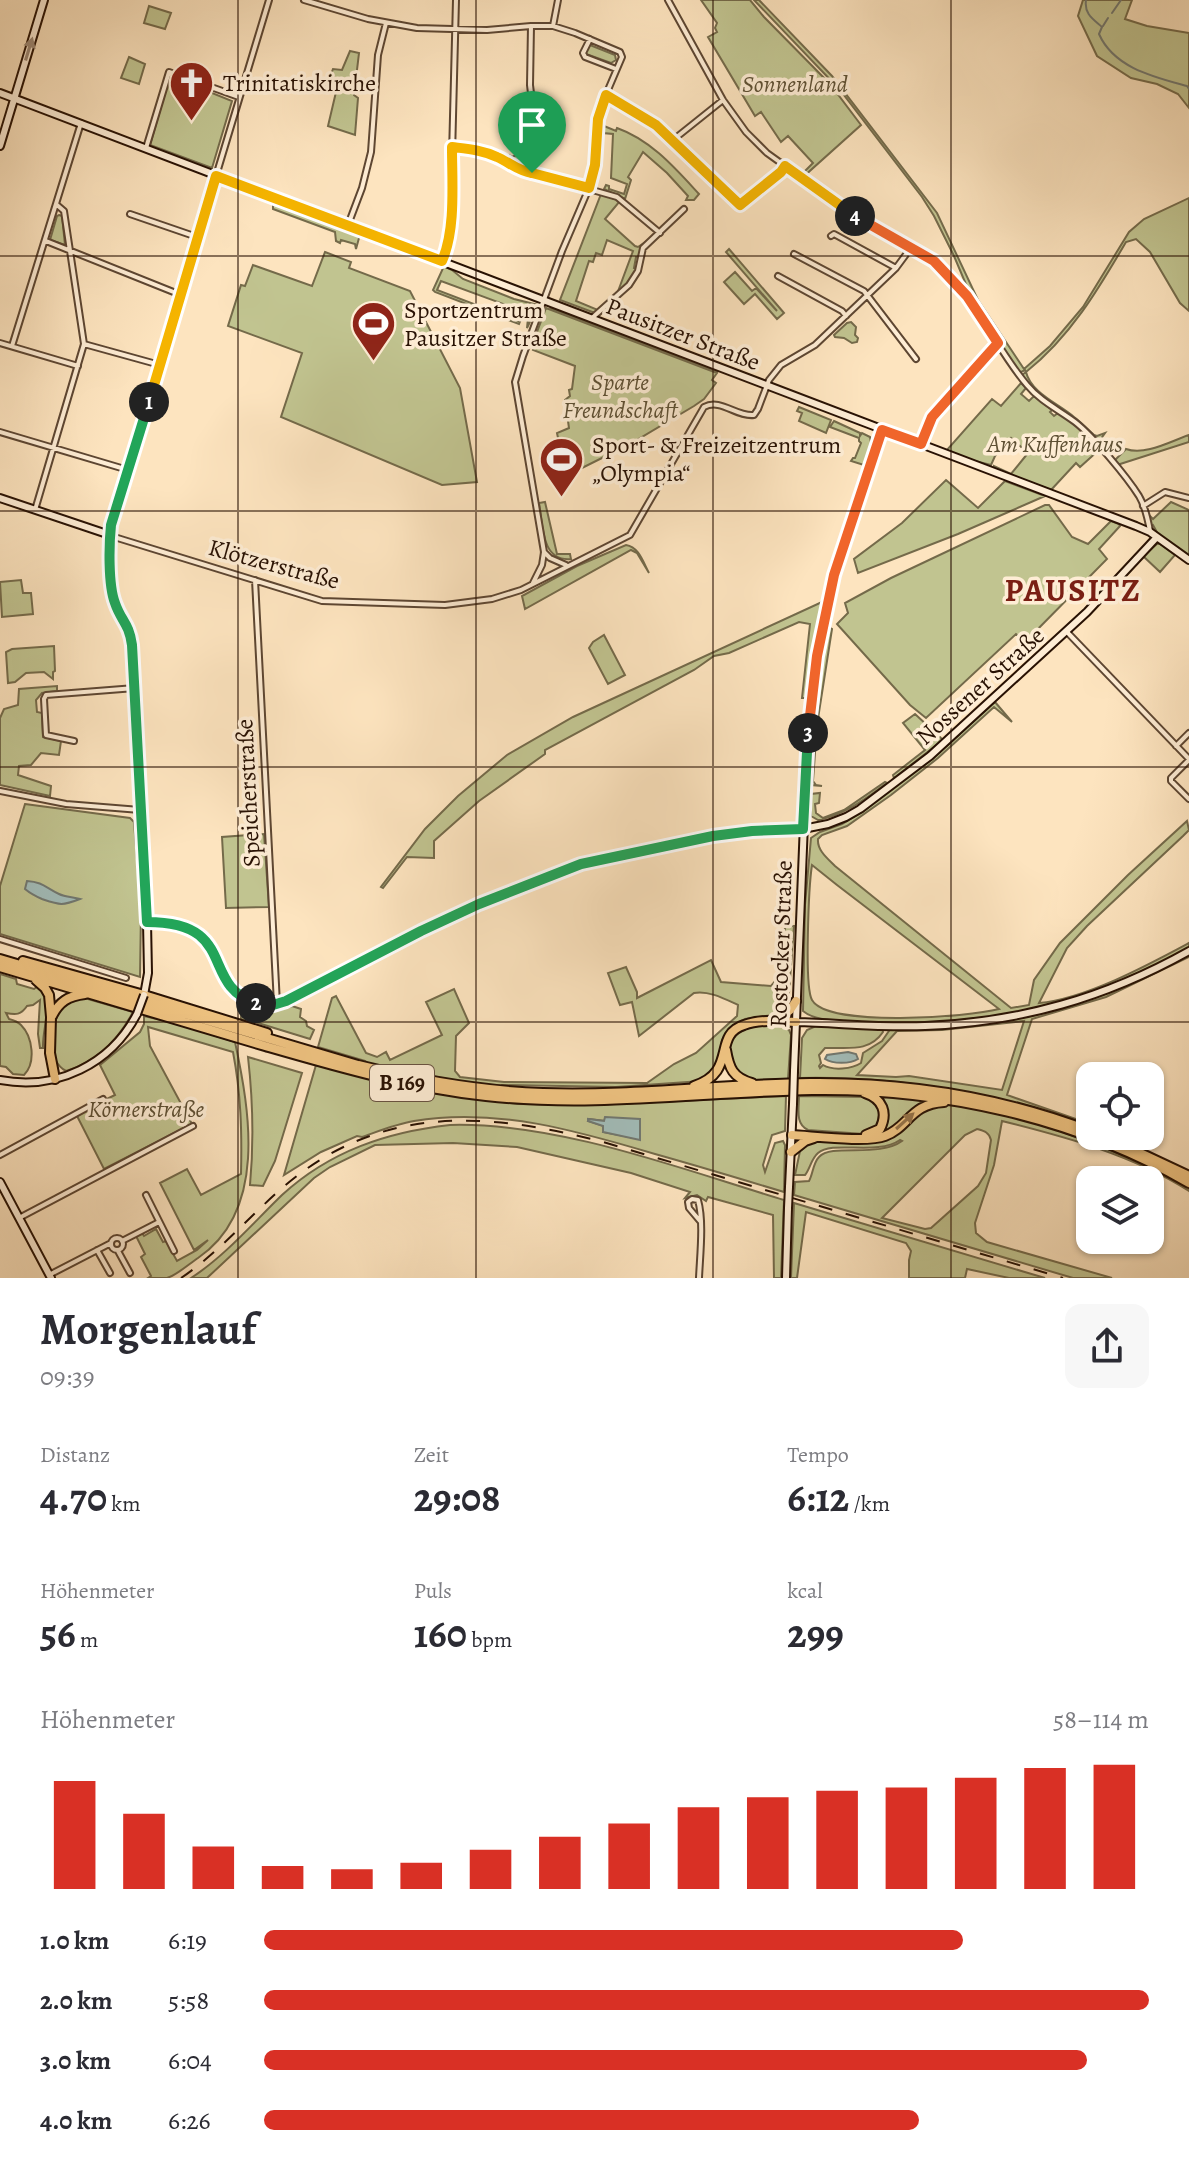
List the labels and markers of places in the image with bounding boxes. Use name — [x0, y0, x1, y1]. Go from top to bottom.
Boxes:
church icon: Trinitatiskirche — [168, 59, 216, 122]
place label: Trinitatiskirche — [223, 67, 376, 99]
pin — [498, 91, 566, 173]
pin: 4 — [835, 196, 875, 236]
place label: Sportzentrum Pausitzer Straße — [404, 294, 567, 354]
sports icon: Sportzentrum Pausitzer Straße — [349, 300, 397, 363]
pin: 1 — [129, 382, 169, 422]
place label: Sport- & Freizeitzentrum „Olympia“ — [592, 429, 841, 489]
sports icon: Sport- & Freizeitzentrum „Olympia“ — [537, 435, 585, 498]
pin: 3 — [788, 713, 828, 753]
pin: 2 — [236, 983, 276, 1023]

